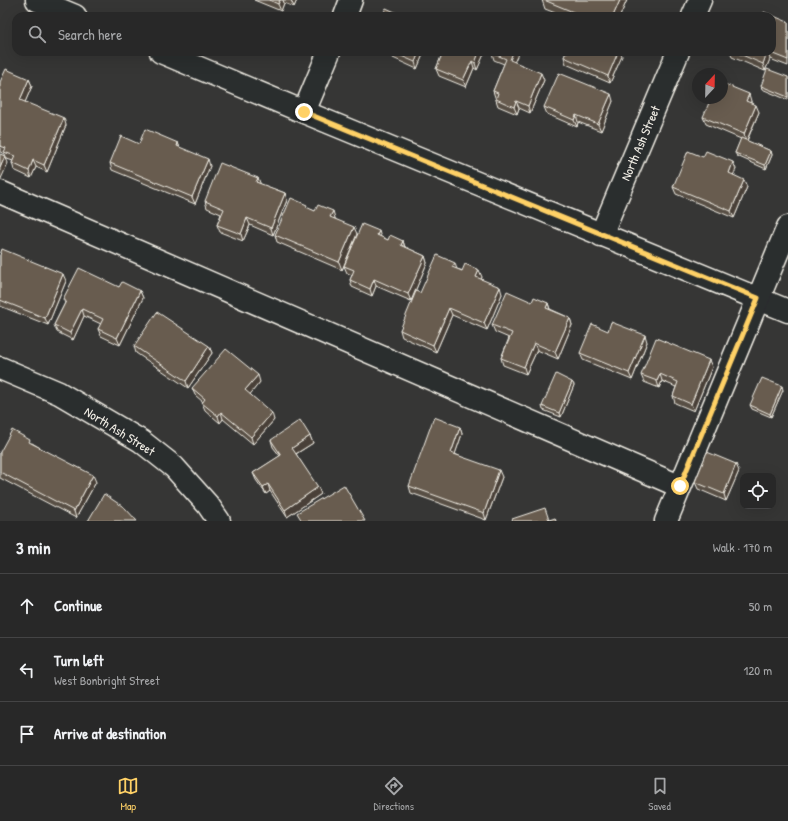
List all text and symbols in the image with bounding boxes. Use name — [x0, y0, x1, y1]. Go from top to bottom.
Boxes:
search box — [12, 12, 776, 56]
icon: search — [26, 23, 48, 45]
text: Search here — [58, 24, 122, 45]
north arrow — [692, 68, 728, 104]
street label: North Ash Street — [616, 102, 664, 183]
route end — [295, 103, 313, 121]
street label: North Ash Street — [81, 402, 159, 460]
map controls — [740, 473, 776, 509]
button: locate — [740, 473, 776, 509]
route start — [671, 477, 689, 495]
text: 3 min — [16, 536, 51, 559]
text: Walk · 170 m — [713, 538, 772, 556]
icon: ahead — [16, 595, 38, 617]
text: Continue — [54, 595, 102, 616]
text: 50 m — [749, 597, 772, 615]
text: Turn left — [54, 650, 104, 671]
icon: left — [16, 659, 38, 681]
text: 120 m — [744, 661, 772, 679]
text: West Bonbright Street — [54, 671, 160, 689]
icon: arrive — [16, 723, 38, 745]
text: Arrive at destination — [54, 723, 166, 744]
tab: Map — [117, 775, 139, 813]
tab: Directions — [374, 775, 414, 813]
tab: Saved — [648, 775, 671, 813]

